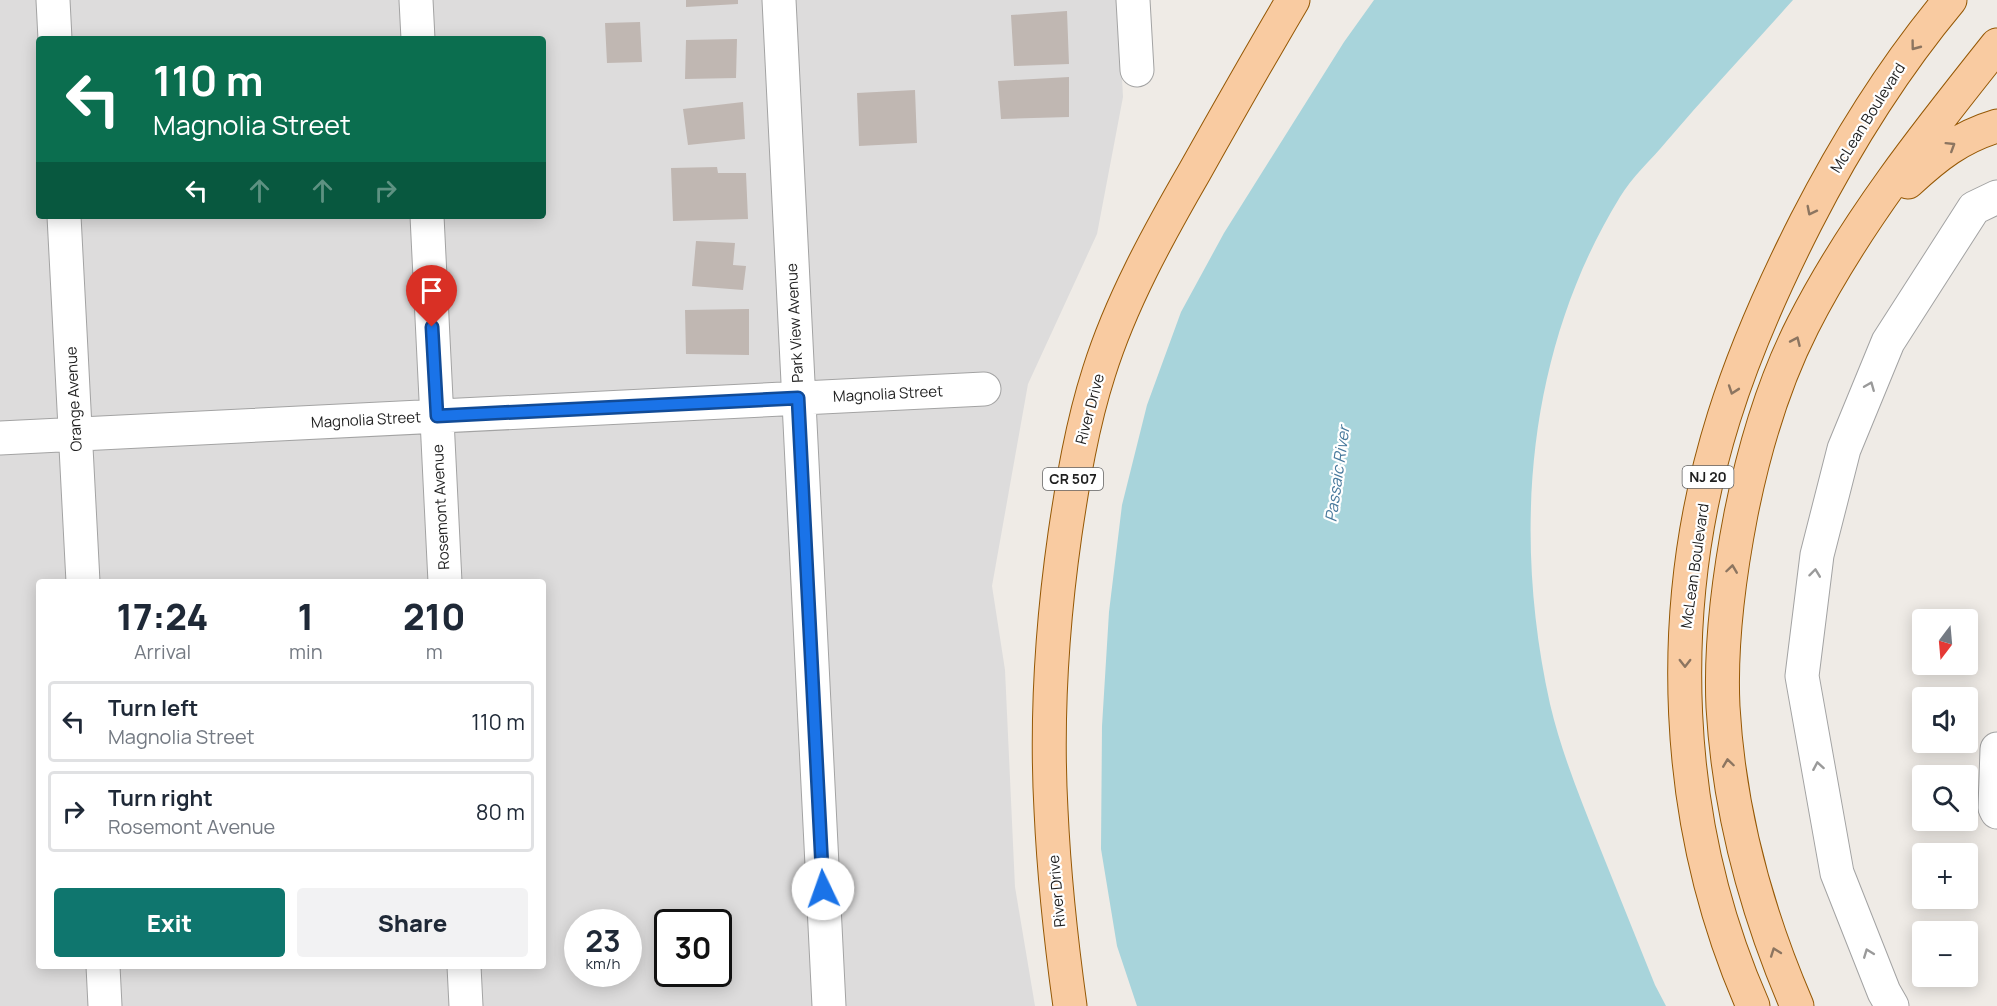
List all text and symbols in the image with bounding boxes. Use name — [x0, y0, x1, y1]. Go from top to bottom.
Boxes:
one-way arrow — [1911, 40, 1922, 51]
text: 110 m — [153, 51, 264, 109]
street label: McLean Boulevard — [1825, 59, 1910, 177]
icon: left — [54, 60, 132, 138]
text: Magnolia Street — [153, 106, 351, 143]
one-way arrow — [1945, 142, 1956, 153]
icon: left — [180, 174, 213, 207]
icon: ahead — [243, 174, 276, 207]
icon: ahead — [306, 174, 339, 207]
icon: right — [369, 174, 402, 207]
one-way arrow — [1807, 205, 1819, 216]
street label: Park View Avenue — [781, 263, 808, 383]
pin — [406, 265, 457, 327]
icon: arrive — [415, 274, 448, 307]
one-way arrow — [1788, 337, 1800, 348]
street label: Orange Avenue — [60, 346, 87, 452]
street label: River Drive — [1070, 371, 1109, 447]
street label: Magnolia Street — [833, 380, 943, 407]
one-way arrow — [1863, 382, 1875, 393]
one-way arrow — [1728, 384, 1741, 395]
street label: Magnolia Street — [311, 406, 421, 433]
water label: Passaic River — [1319, 423, 1355, 523]
street label: Rosemont Avenue — [427, 444, 454, 570]
road number: NJ 20 — [1682, 466, 1734, 488]
road number: CR 507 — [1043, 468, 1103, 490]
street label: McLean Boulevard — [1675, 502, 1714, 630]
one-way arrow — [1725, 564, 1738, 573]
one-way arrow — [1808, 568, 1820, 577]
text: 17:24 — [117, 592, 208, 641]
text: 1 — [298, 592, 314, 641]
text: 210 — [403, 592, 465, 641]
north arrow — [1912, 609, 1978, 675]
map controls — [1912, 609, 1978, 987]
text: Arrival — [134, 638, 191, 665]
text: min — [289, 638, 323, 665]
text: m — [426, 638, 443, 665]
one-way arrow — [1679, 659, 1691, 668]
button: sound — [1912, 687, 1978, 753]
text: Turn left — [108, 693, 198, 723]
icon: left — [57, 705, 90, 738]
text: 110 m — [471, 707, 525, 737]
text: Magnolia Street — [108, 723, 255, 750]
one-way arrow — [1723, 758, 1735, 767]
one-way arrow — [1812, 761, 1825, 771]
button: search — [1912, 765, 1978, 831]
text: Turn right — [108, 783, 213, 813]
icon: right — [57, 795, 90, 828]
text: 80 m — [476, 797, 525, 827]
text: Rosemont Avenue — [108, 813, 275, 840]
button: + — [1912, 843, 1978, 909]
street label: River Drive — [1043, 854, 1070, 928]
position arrow — [791, 857, 855, 921]
button: Exit — [54, 888, 285, 957]
button: Share — [297, 888, 528, 957]
speed limit sign: 30 — [654, 909, 732, 987]
text: 23 — [585, 920, 621, 961]
button: − — [1912, 921, 1978, 987]
one-way arrow — [1770, 947, 1782, 958]
one-way arrow — [1863, 948, 1876, 959]
text: km/h — [586, 953, 620, 974]

